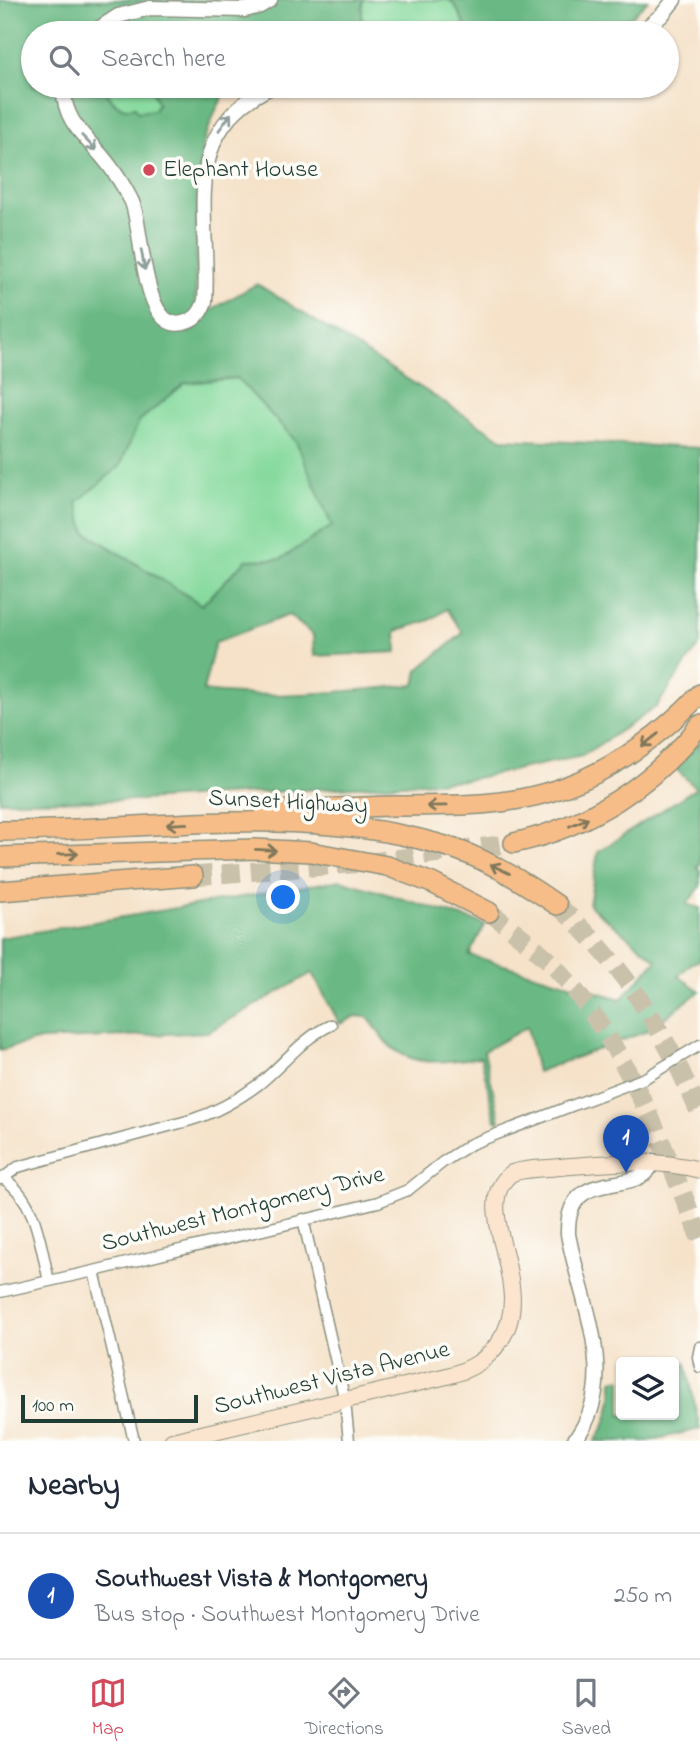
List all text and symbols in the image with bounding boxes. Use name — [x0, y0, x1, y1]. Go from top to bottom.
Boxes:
search box — [21, 21, 679, 98]
icon: search — [45, 41, 83, 79]
text: Search here — [101, 41, 226, 79]
one-way arrow — [218, 113, 232, 132]
one-way arrow — [81, 134, 98, 151]
place label: Elephant House — [163, 153, 318, 188]
marker: Elephant House — [141, 162, 157, 178]
one-way arrow — [137, 248, 151, 271]
one-way arrow — [641, 732, 659, 747]
street label: Sunset Highway — [207, 781, 369, 826]
one-way arrow — [426, 799, 449, 812]
one-way arrow — [568, 815, 589, 828]
one-way arrow — [165, 818, 188, 831]
one-way arrow — [254, 843, 277, 856]
one-way arrow — [56, 848, 79, 861]
one-way arrow — [490, 862, 511, 875]
your location — [266, 880, 300, 914]
pin: 1 — [603, 1115, 649, 1173]
street label: Southwest Montgomery Drive — [98, 1158, 389, 1263]
street label: Southwest Vista Avenue — [211, 1333, 454, 1425]
map controls — [616, 1357, 679, 1420]
button: layers — [616, 1357, 679, 1420]
scale bar — [21, 1392, 198, 1424]
text: 100 m — [32, 1393, 74, 1420]
text: Nearby — [28, 1465, 120, 1509]
text: Southwest Vista & Montgomery — [95, 1561, 428, 1599]
text: 1 — [47, 1580, 55, 1613]
text: 250 m — [614, 1580, 672, 1613]
text: Bus stop · Southwest Montgomery Drive — [95, 1599, 480, 1632]
tab: Map — [89, 1674, 127, 1743]
tab: Directions — [305, 1674, 384, 1743]
tab: Saved — [562, 1674, 611, 1743]

